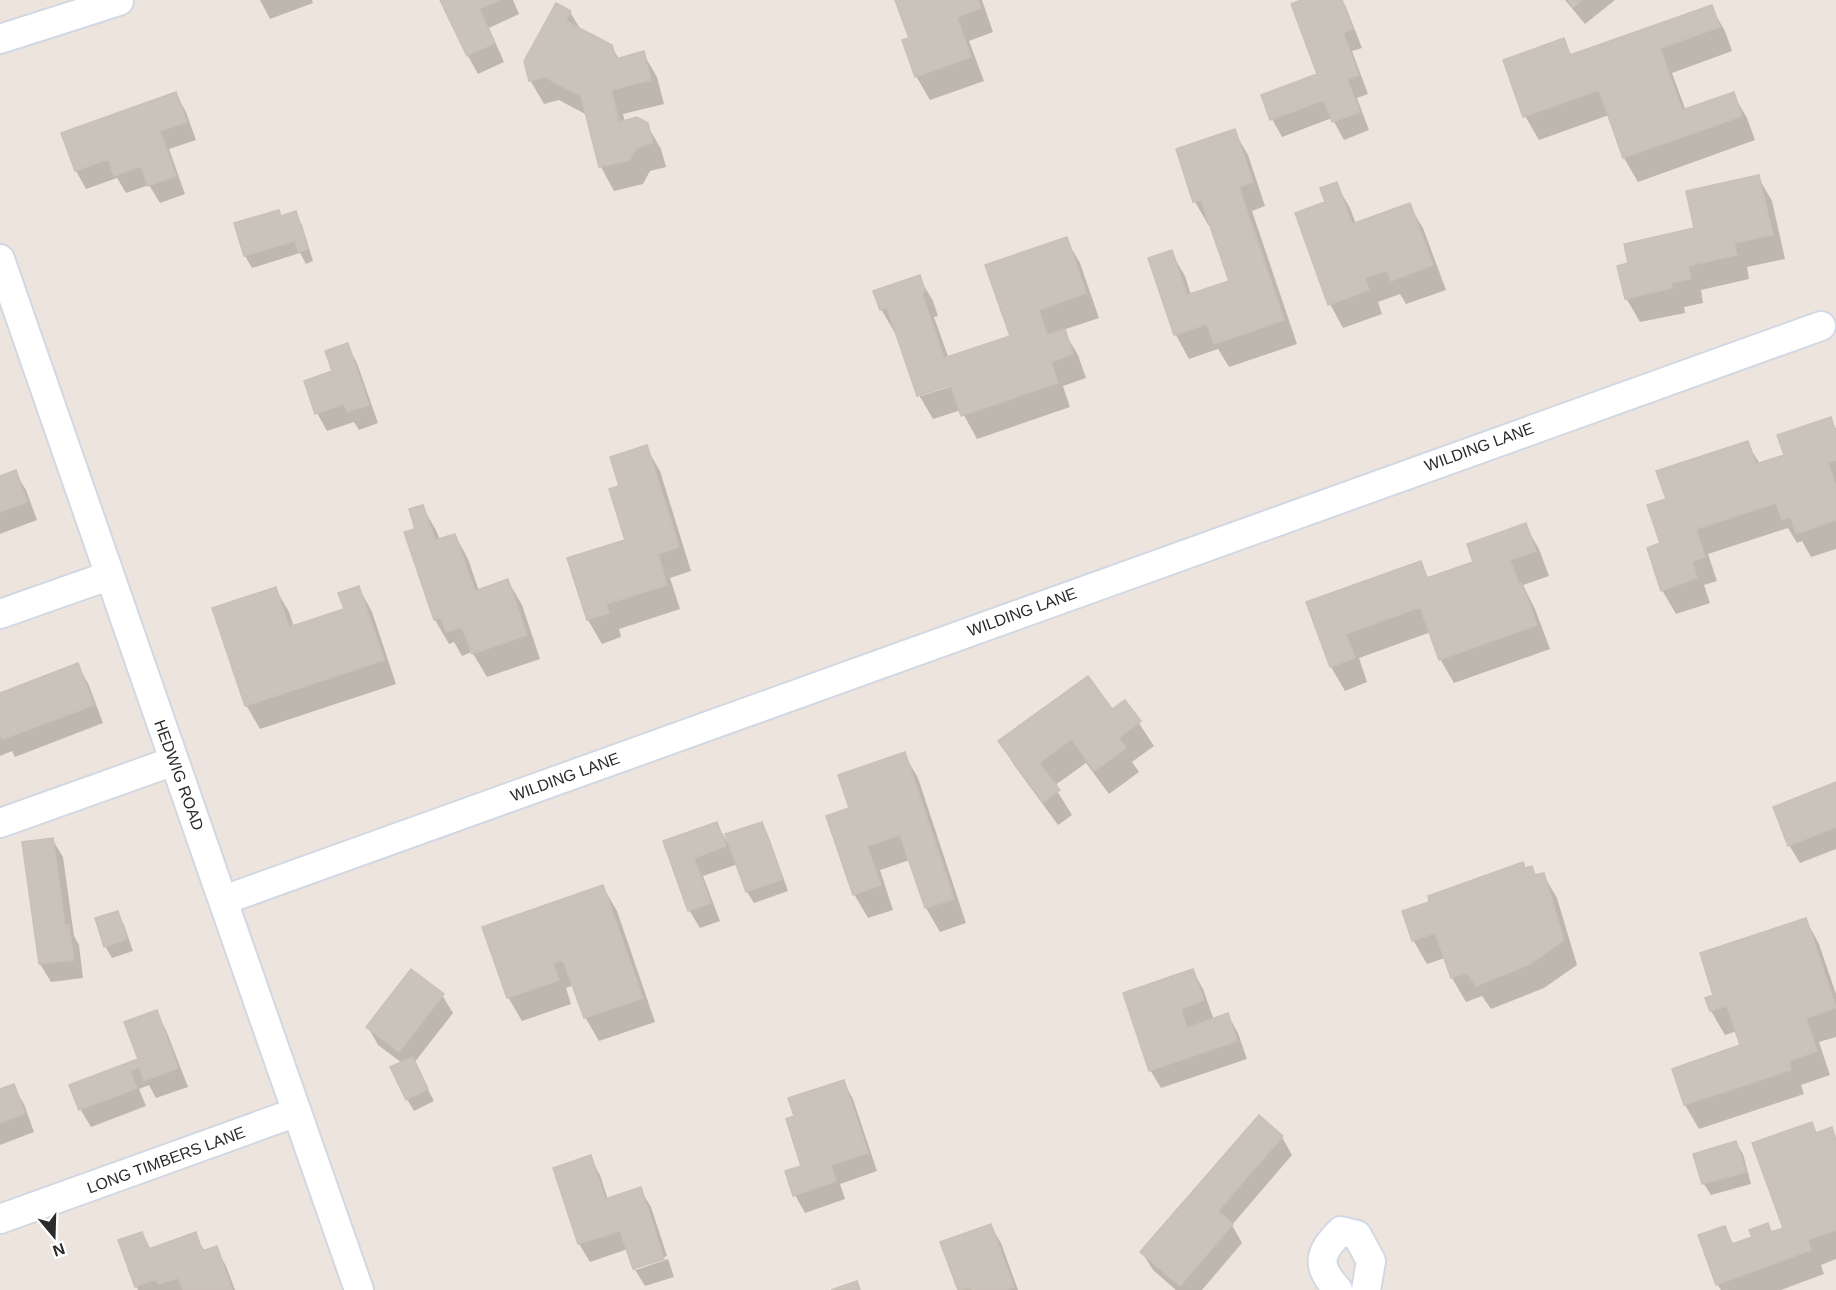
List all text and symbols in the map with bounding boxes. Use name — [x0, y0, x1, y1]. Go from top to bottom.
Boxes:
street label: WILDING LANE — [1422, 419, 1536, 475]
street label: WILDING LANE — [965, 584, 1079, 640]
street label: HEDWIG ROAD — [151, 717, 207, 833]
street label: WILDING LANE — [508, 749, 622, 805]
street label: LONG TIMBERS LANE — [85, 1123, 247, 1197]
north arrow — [24, 1206, 84, 1266]
text: N — [50, 1240, 67, 1260]

